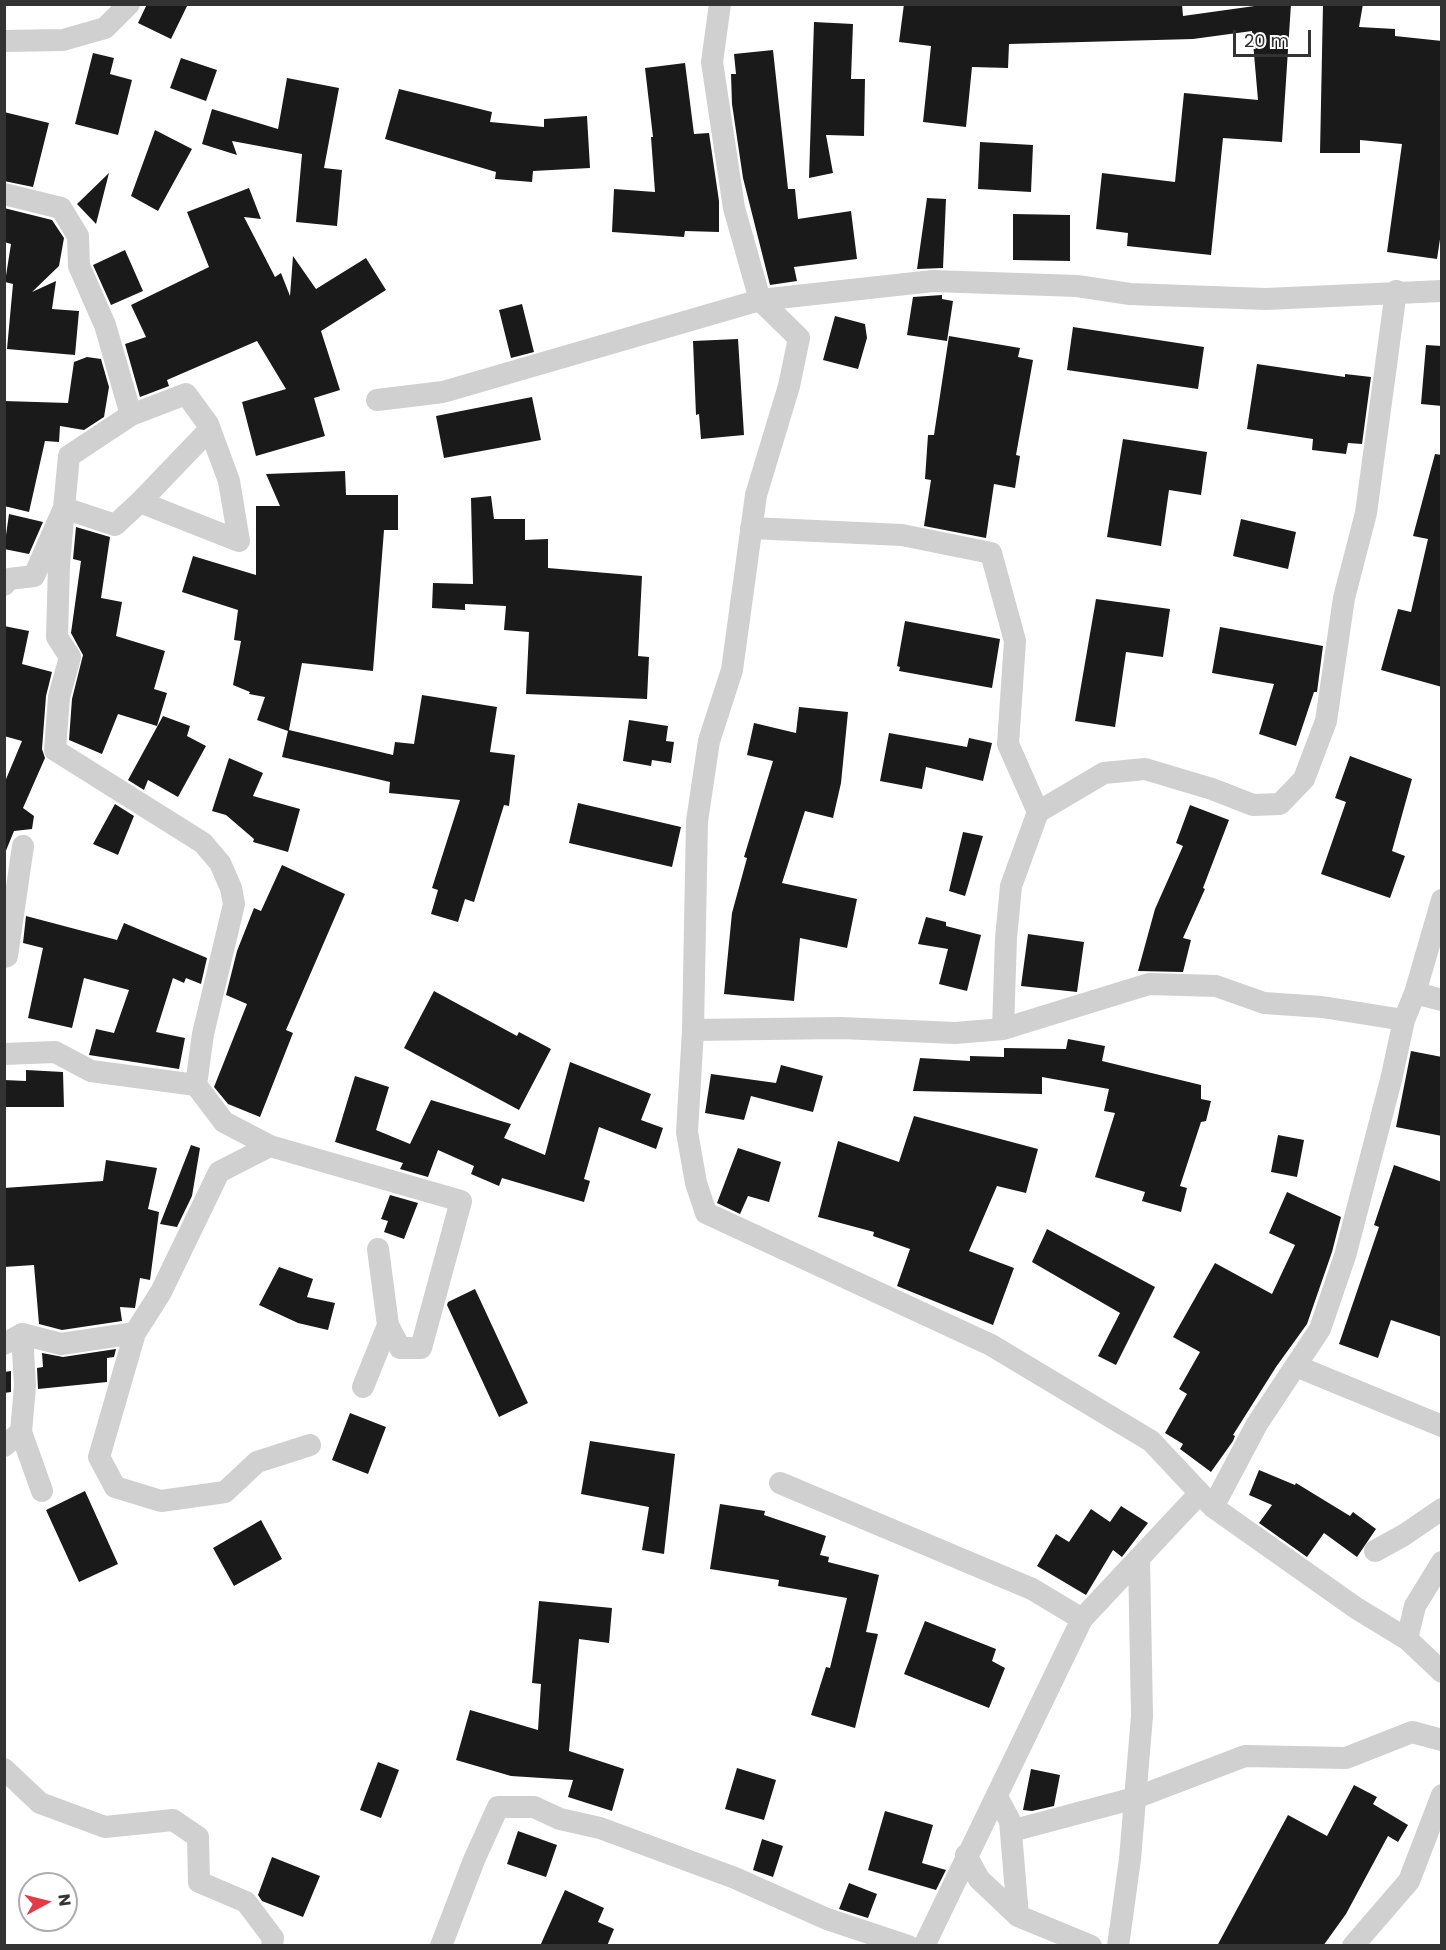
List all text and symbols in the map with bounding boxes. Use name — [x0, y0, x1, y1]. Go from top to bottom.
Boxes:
scale bar — [1236, 18, 1314, 56]
text: 20 m — [1244, 28, 1289, 53]
north arrow — [18, 1872, 78, 1932]
text: N — [52, 1893, 77, 1907]

